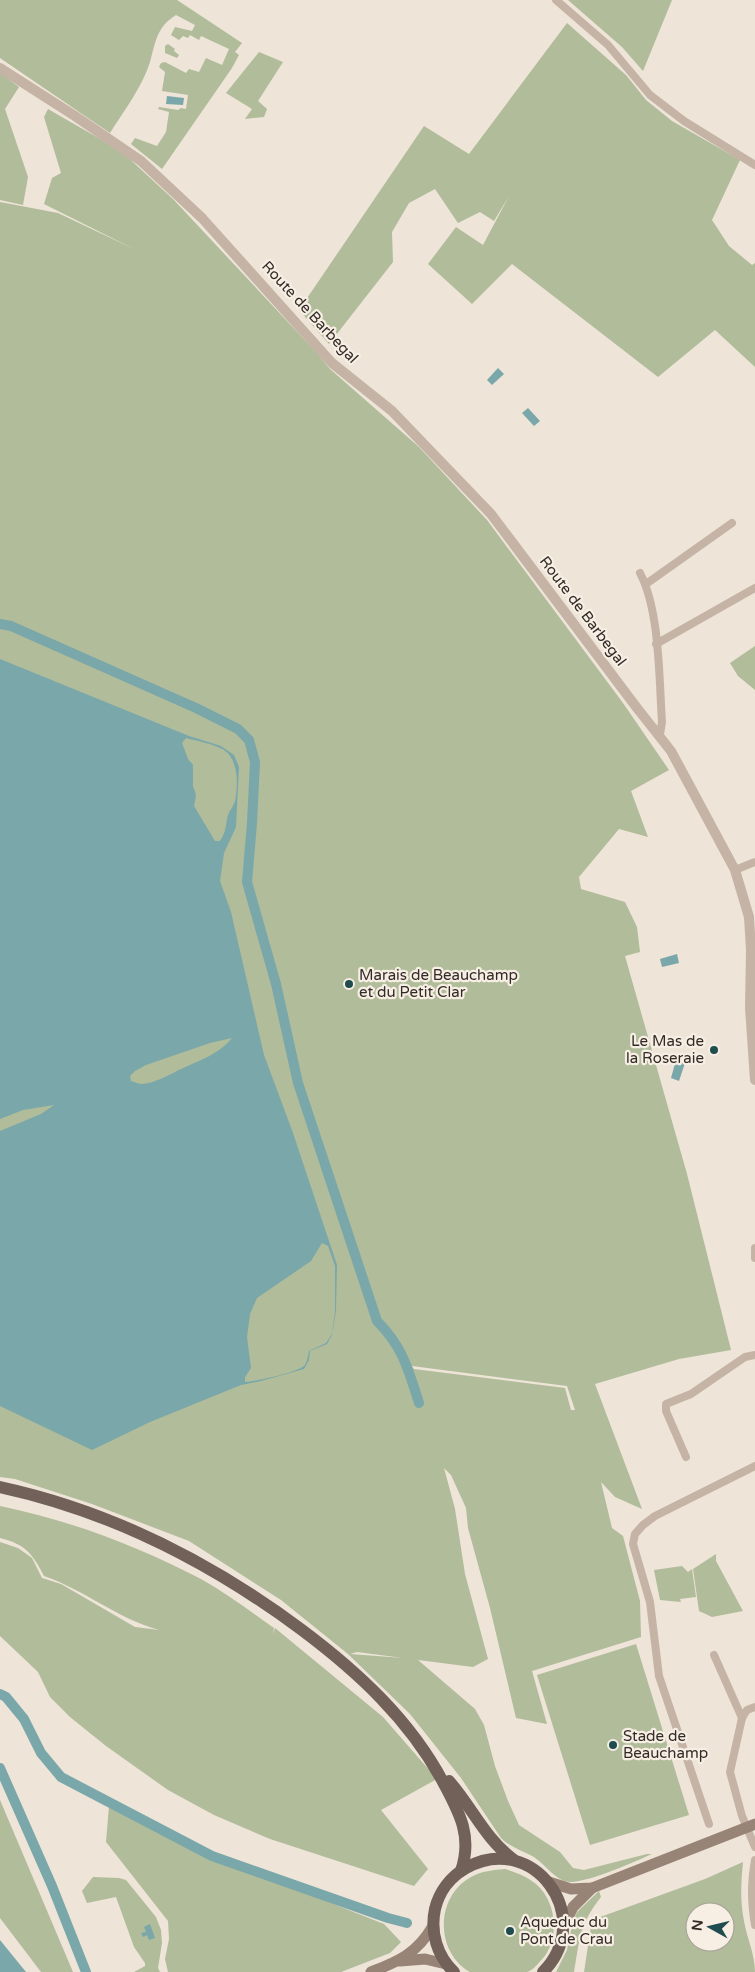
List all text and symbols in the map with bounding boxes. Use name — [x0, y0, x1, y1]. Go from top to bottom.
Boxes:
street label: Route de Barbegal — [258, 257, 362, 367]
street label: Route de Barbegal — [536, 552, 630, 670]
place label: Marais de Beauchamp et du Petit Clar — [359, 966, 518, 1001]
marker: Marais de Beauchamp et du Petit Clar — [343, 978, 355, 990]
place label: Le Mas de la Roseraie — [626, 1032, 704, 1067]
marker: Le Mas de la Roseraie — [708, 1044, 720, 1056]
place label: Stade de Beauchamp — [623, 1727, 708, 1762]
marker: Stade de Beauchamp — [607, 1739, 619, 1751]
north arrow — [685, 1902, 735, 1952]
place label: Aqueduc du Pont de Crau — [520, 1913, 613, 1948]
text: N — [688, 1919, 707, 1932]
marker: Aqueduc du Pont de Crau — [504, 1925, 516, 1937]

